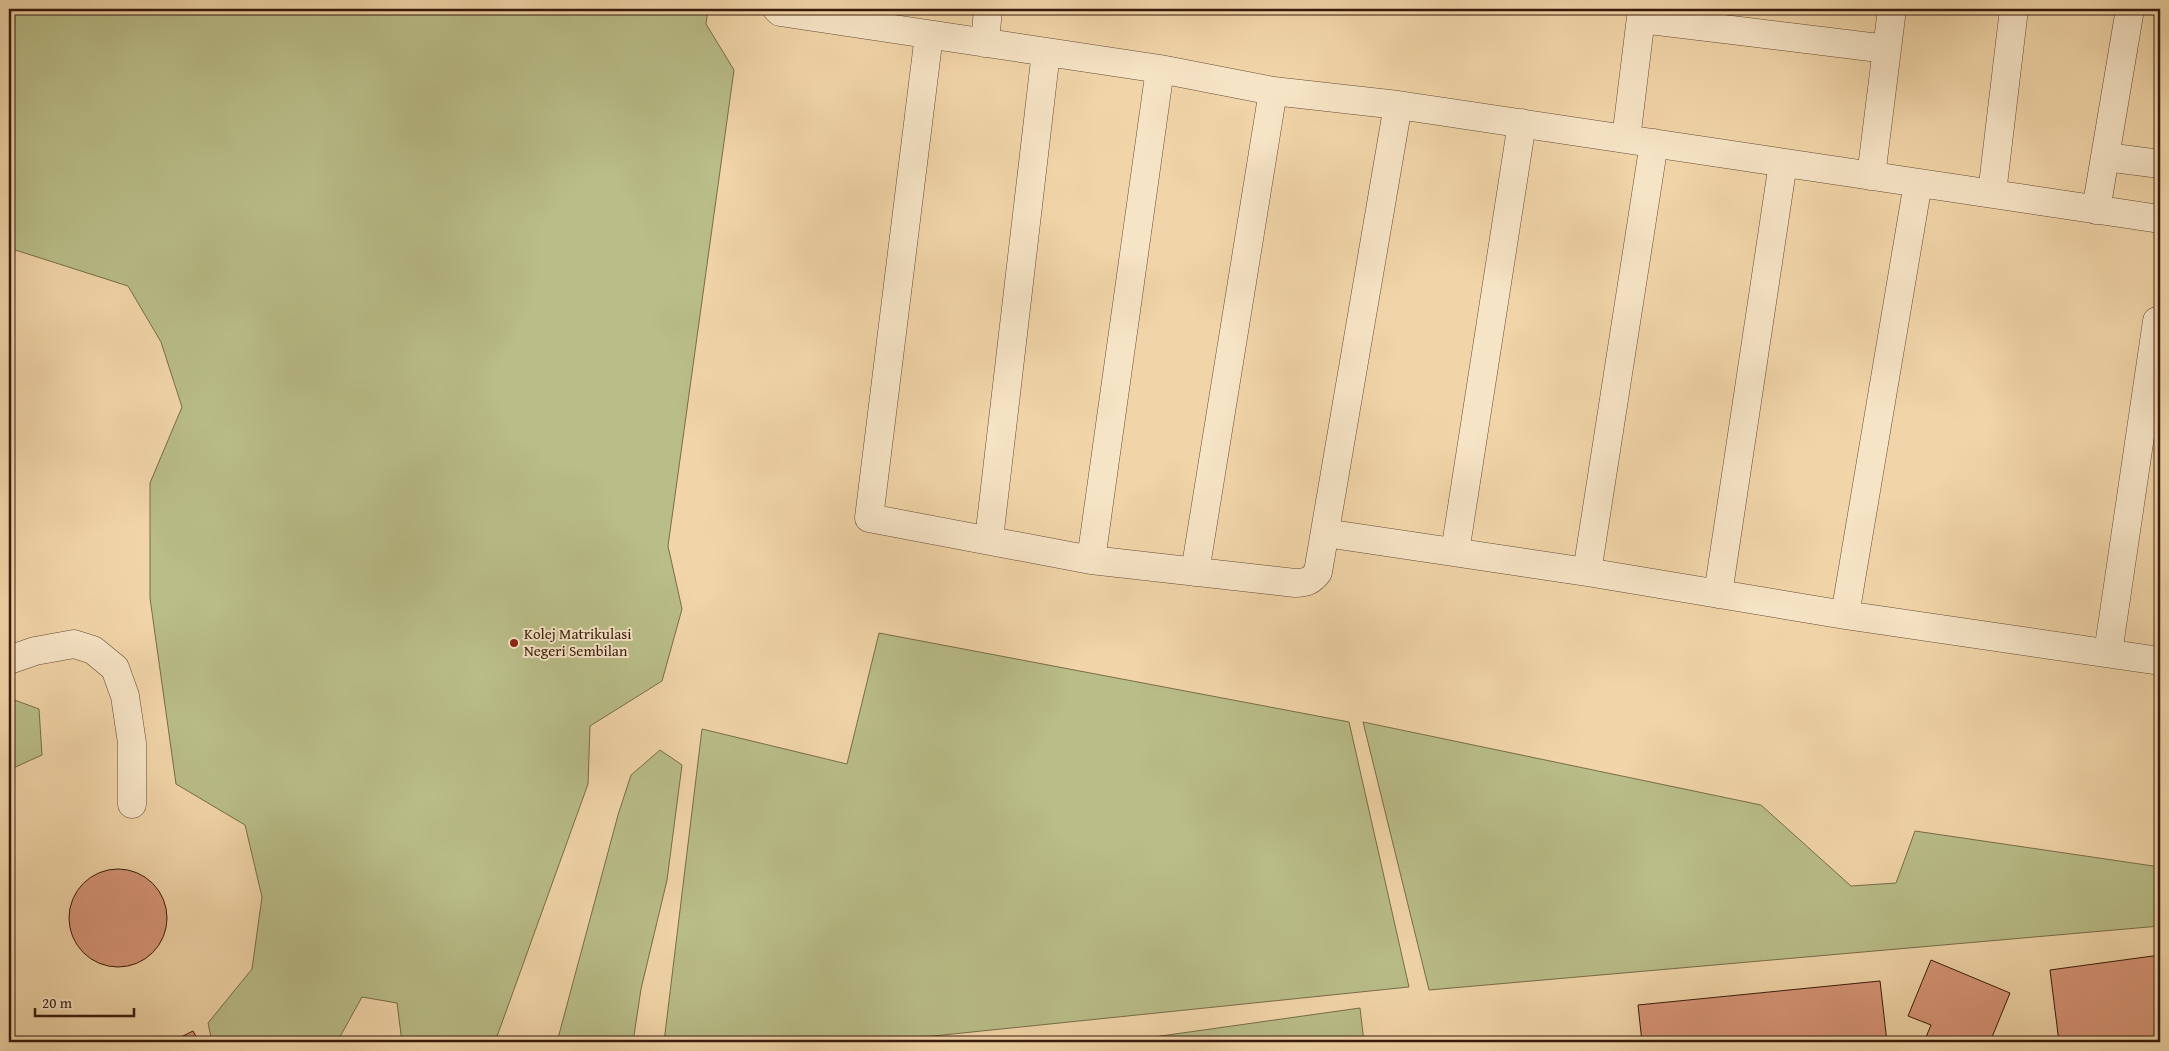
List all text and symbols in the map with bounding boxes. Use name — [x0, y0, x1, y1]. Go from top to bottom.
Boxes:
place label: Kolej Matrikulasi Negeri Sembilan — [524, 623, 631, 661]
marker: Kolej Matrikulasi Negeri Sembilan — [508, 637, 520, 649]
scale bar — [35, 986, 134, 1018]
text: 20 m — [42, 992, 73, 1013]

